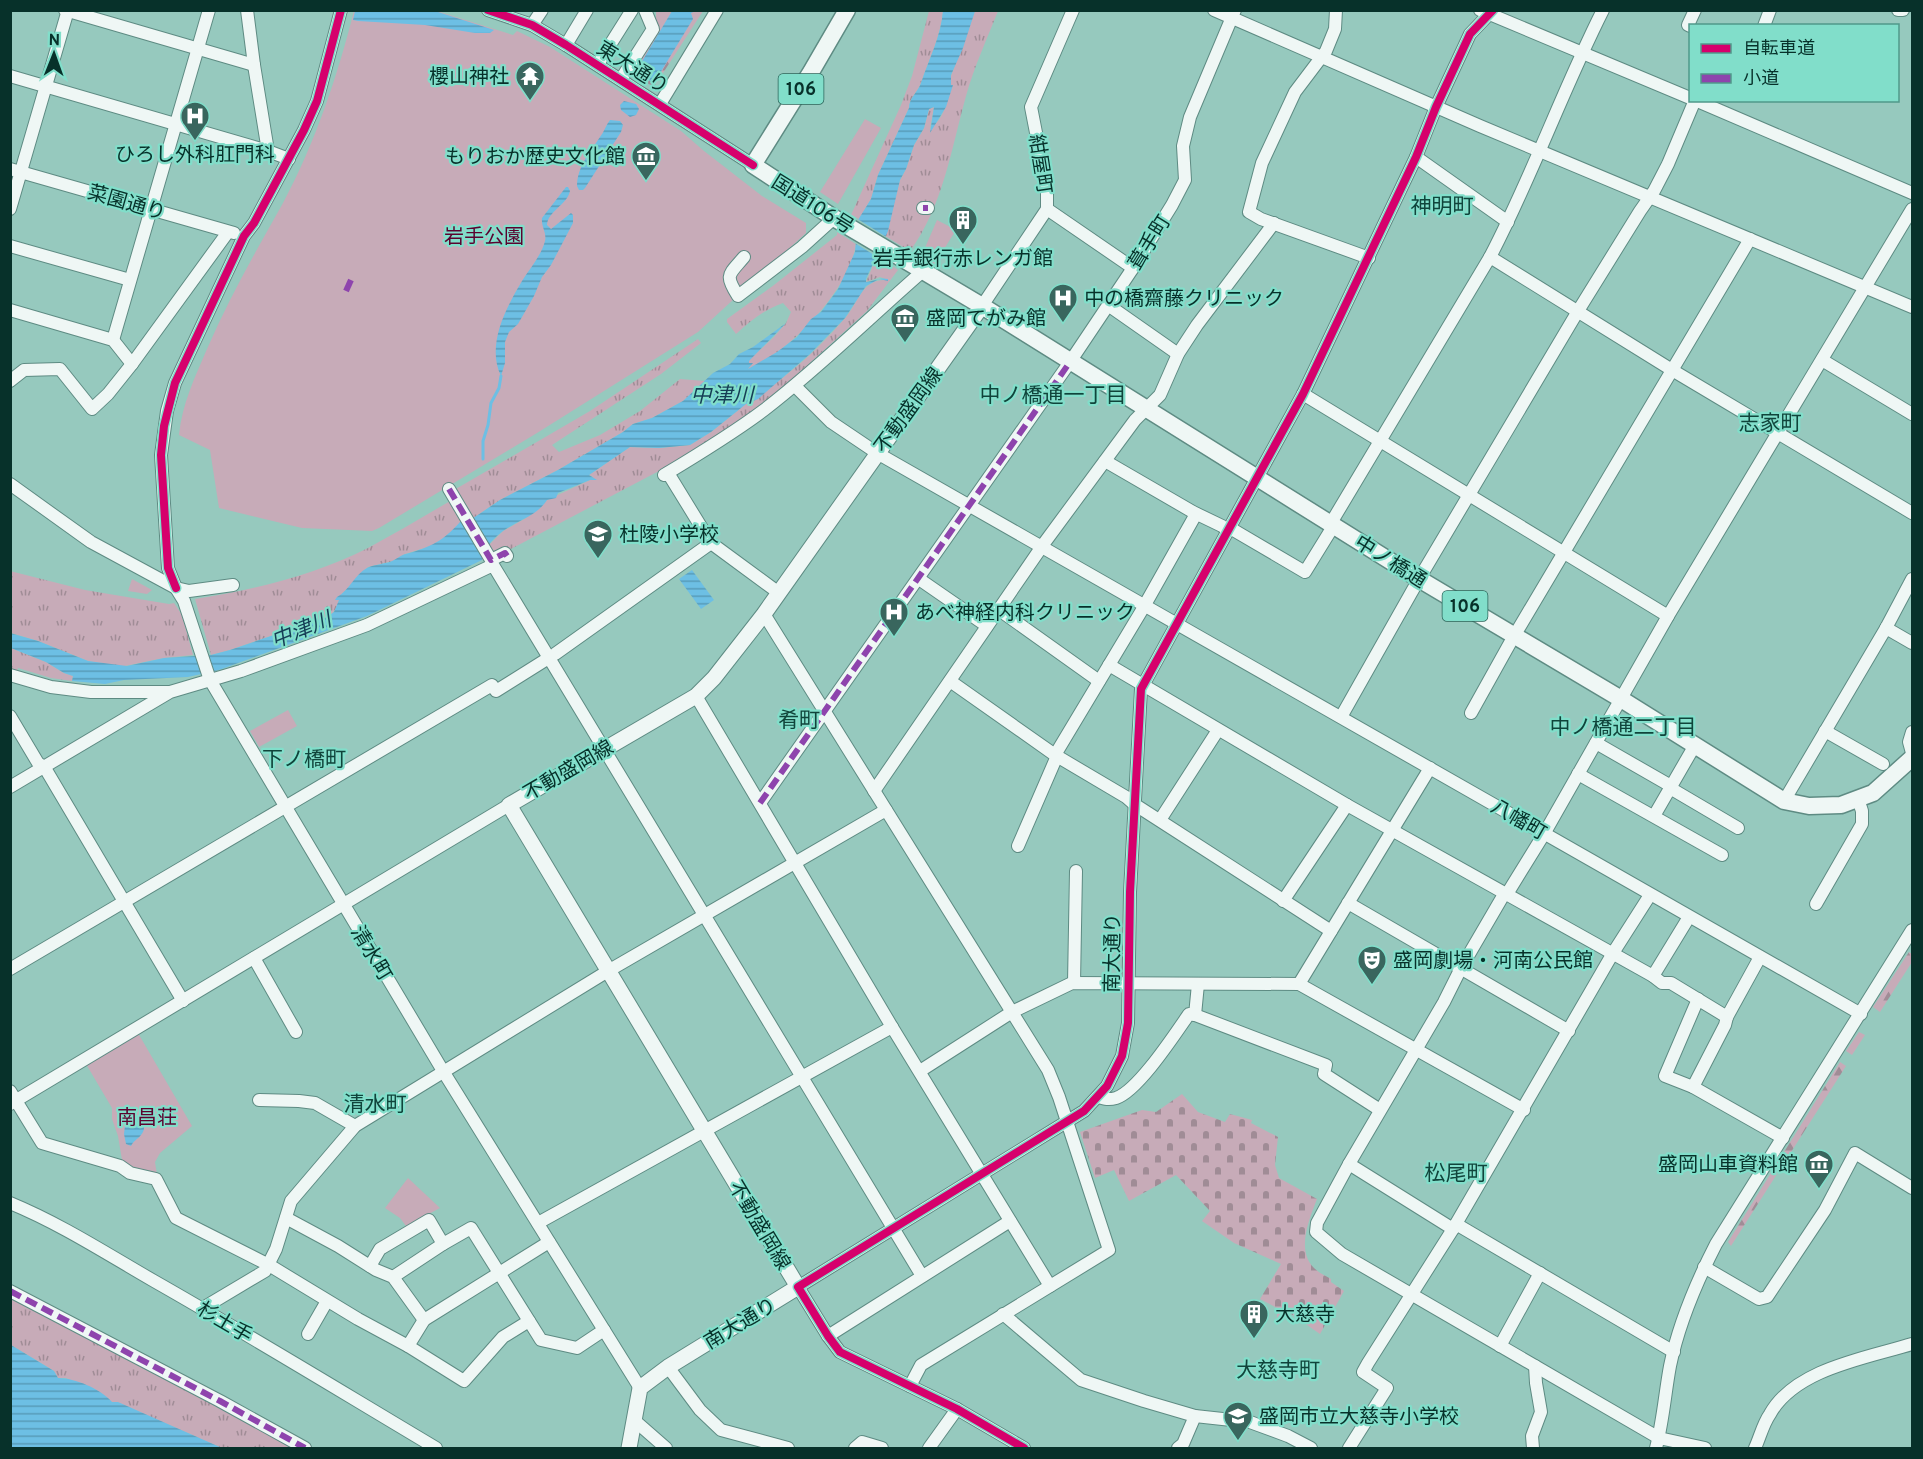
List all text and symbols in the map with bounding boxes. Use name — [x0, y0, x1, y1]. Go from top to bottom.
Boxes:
north arrow — [24, 24, 84, 84]
legend — [1689, 24, 1899, 102]
text: N — [48, 31, 60, 51]
street label: 東大通り — [591, 36, 673, 101]
text: 自転車道 — [1743, 38, 1815, 61]
temple icon: 櫻山神社 — [514, 60, 546, 102]
place label: 櫻山神社 — [429, 65, 509, 91]
text: 小道 — [1743, 68, 1779, 91]
road number: 106 — [778, 74, 824, 104]
hospital icon: ひろし外科肛門科 — [179, 100, 211, 142]
street label: 紺屋町 — [1021, 133, 1057, 196]
museum icon: もりおか歴史文化館 — [630, 140, 662, 182]
place label: ひろし外科肛門科 — [115, 143, 275, 169]
place label: もりおか歴史文化館 — [445, 145, 625, 171]
street label: 国道106号 — [766, 170, 858, 241]
street label: 菜園通り — [84, 180, 168, 227]
district label: 神明町 — [1411, 194, 1474, 221]
building icon: 岩手銀行赤レンガ館 — [947, 204, 979, 246]
street label: 葺手町 — [1124, 211, 1178, 275]
park label: 岩手公園 — [444, 225, 524, 251]
place label: 岩手銀行赤レンガ館 — [873, 247, 1053, 273]
hospital icon: 中の橋齋藤クリニック — [1047, 282, 1079, 324]
place label: 中の橋齋藤クリニック — [1084, 287, 1284, 313]
museum icon: 盛岡てがみ館 — [889, 302, 921, 344]
place label: 盛岡てがみ館 — [926, 307, 1046, 333]
street label: 不動盛岡線 — [870, 363, 950, 459]
water label: 中津川 — [691, 383, 755, 410]
district label: 中ノ橋通一丁目 — [980, 383, 1127, 410]
district label: 志家町 — [1739, 411, 1802, 438]
school or university icon: 杜陵小学校 — [582, 518, 614, 560]
place label: 杜陵小学校 — [619, 523, 719, 549]
street label: 中ノ橋通 — [1349, 530, 1431, 595]
road number: 106 — [1442, 591, 1488, 621]
hospital icon: あべ神経内科クリニック — [878, 596, 910, 638]
place label: あべ神経内科クリニック — [915, 601, 1135, 627]
water label: 中津川 — [267, 606, 338, 656]
district label: 肴町 — [778, 708, 820, 735]
district label: 中ノ橋通二丁目 — [1550, 715, 1697, 742]
street label: 不動盛岡線 — [519, 735, 619, 808]
district label: 下ノ橋町 — [262, 747, 346, 774]
street label: 八幡町 — [1486, 794, 1550, 847]
street label: 南大通り — [1100, 913, 1128, 993]
street label: 清水町 — [344, 922, 397, 986]
theatre icon: 盛岡劇場・河南公民館 — [1356, 944, 1388, 986]
place label: 盛岡劇場・河南公民館 — [1393, 949, 1593, 975]
district label: 清水町 — [344, 1092, 407, 1119]
park label: 南昌荘 — [117, 1106, 177, 1132]
museum icon: 盛岡山車資料館 — [1803, 1148, 1835, 1190]
place label: 盛岡山車資料館 — [1658, 1153, 1798, 1179]
district label: 松尾町 — [1425, 1161, 1488, 1188]
street label: 不動盛岡線 — [721, 1176, 795, 1276]
street label: 南大通り — [700, 1293, 782, 1356]
street label: 杉土手 — [192, 1297, 256, 1350]
building icon: 大慈寺 — [1238, 1298, 1270, 1340]
place label: 大慈寺 — [1275, 1303, 1335, 1329]
district label: 大慈寺町 — [1236, 1358, 1320, 1385]
school or university icon: 盛岡市立大慈寺小学校 — [1222, 1400, 1254, 1442]
place label: 盛岡市立大慈寺小学校 — [1259, 1405, 1459, 1431]

